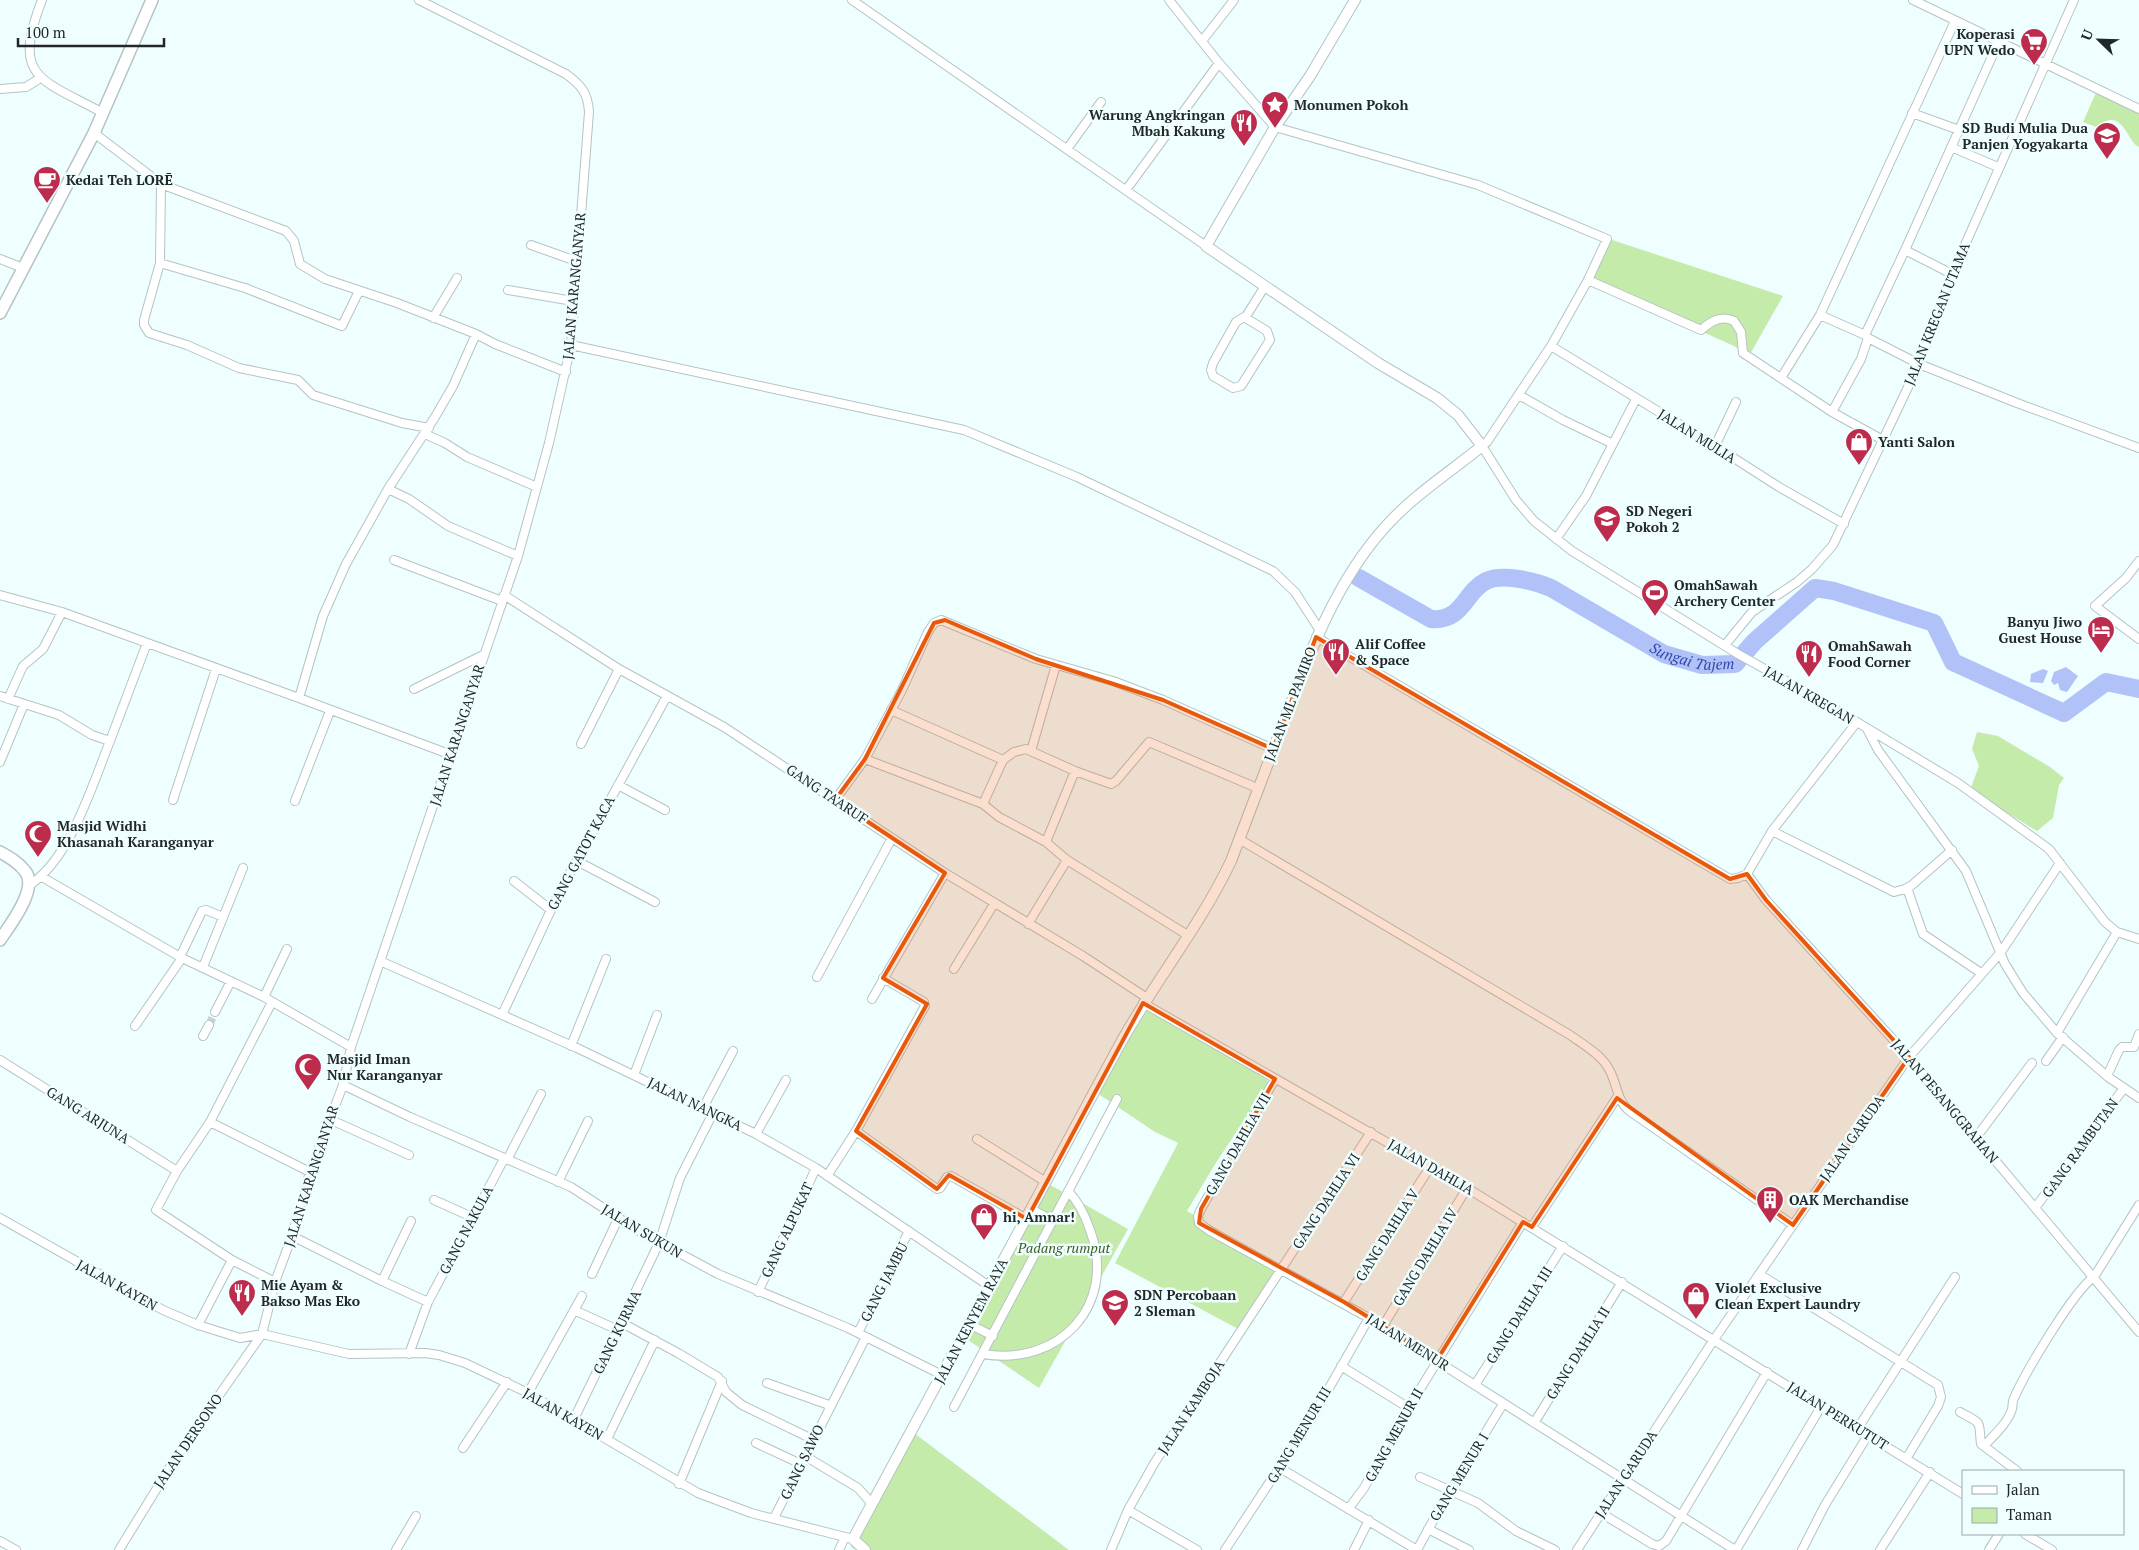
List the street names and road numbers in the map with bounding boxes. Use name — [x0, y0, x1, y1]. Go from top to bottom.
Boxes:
street label: JALAN KARANGANYAR — [558, 211, 589, 360]
street label: JALAN KREGAN UTAMA — [1899, 239, 1974, 388]
street label: JALAN MULIA — [1655, 404, 1740, 467]
street label: JALAN ML PAMIRO — [1259, 644, 1320, 764]
street label: JALAN KREGAN — [1761, 661, 1858, 728]
street label: JALAN KARANGANYAR — [425, 662, 488, 808]
street label: GANG TA'ARUF — [783, 759, 872, 828]
street label: GANG GATOT KACA — [542, 792, 619, 913]
street label: JALAN PESANGGRAHAN — [1888, 1035, 2003, 1167]
street label: JALAN NANGKA — [645, 1072, 746, 1135]
street label: GANG ARJUNA — [43, 1081, 134, 1148]
street label: GANG DAHLIA VII — [1200, 1089, 1275, 1199]
street label: JALAN GARUDA — [1815, 1090, 1889, 1185]
street label: GANG RAMBUTAN — [2037, 1094, 2122, 1201]
street label: JALAN KARANGANYAR — [279, 1103, 342, 1249]
street label: JALAN DAHLIA — [1385, 1134, 1478, 1199]
street label: GANG DAHLIA VI — [1287, 1149, 1364, 1252]
street label: GANG ALPUKAT — [756, 1179, 817, 1280]
street label: GANG NAKULA — [434, 1182, 497, 1277]
street label: GANG DAHLIA V — [1350, 1184, 1423, 1285]
street label: JALAN SUKUN — [598, 1199, 686, 1262]
street label: GANG DAHLIA IV — [1388, 1204, 1462, 1309]
street label: GANG JAMBU — [855, 1238, 912, 1325]
street label: JALAN KENYEM RAYA — [929, 1254, 1012, 1387]
street label: JALAN KAYEN — [73, 1255, 161, 1315]
street label: GANG DAHLIA III — [1481, 1262, 1556, 1367]
street label: GANG KURMA — [588, 1286, 645, 1377]
street label: GANG DAHLIA II — [1541, 1302, 1614, 1403]
street label: JALAN MENUR — [1363, 1309, 1453, 1375]
street label: JALAN KAMBOJA — [1153, 1355, 1228, 1458]
street label: JALAN PERKUTUT — [1784, 1377, 1893, 1454]
street label: JALAN KAYEN — [520, 1383, 607, 1444]
street label: GANG MENUR III — [1262, 1383, 1335, 1487]
street label: GANG MENUR II — [1360, 1384, 1427, 1485]
street label: JALAN DERSONO — [149, 1390, 226, 1492]
street label: GANG SAWO — [775, 1421, 828, 1502]
street label: JALAN GARUDA — [1590, 1426, 1661, 1521]
street label: GANG MENUR I — [1425, 1429, 1492, 1524]

